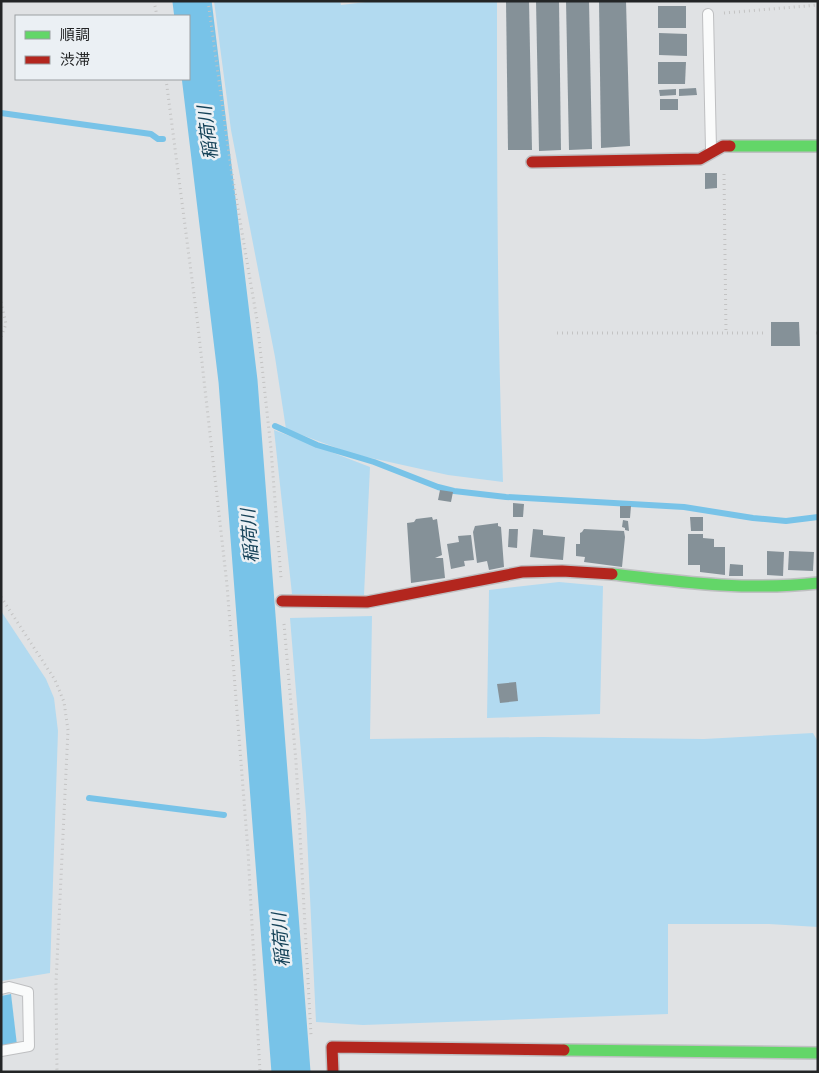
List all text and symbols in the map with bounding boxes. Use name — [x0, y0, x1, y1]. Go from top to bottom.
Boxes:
legend — [15, 15, 190, 80]
text: 順調 — [60, 25, 90, 44]
text: 渋滞 — [60, 50, 90, 69]
water label: 稲荷川 — [194, 103, 222, 161]
water label: 稲荷川 — [237, 506, 263, 564]
water label: 稲荷川 — [268, 910, 294, 968]

